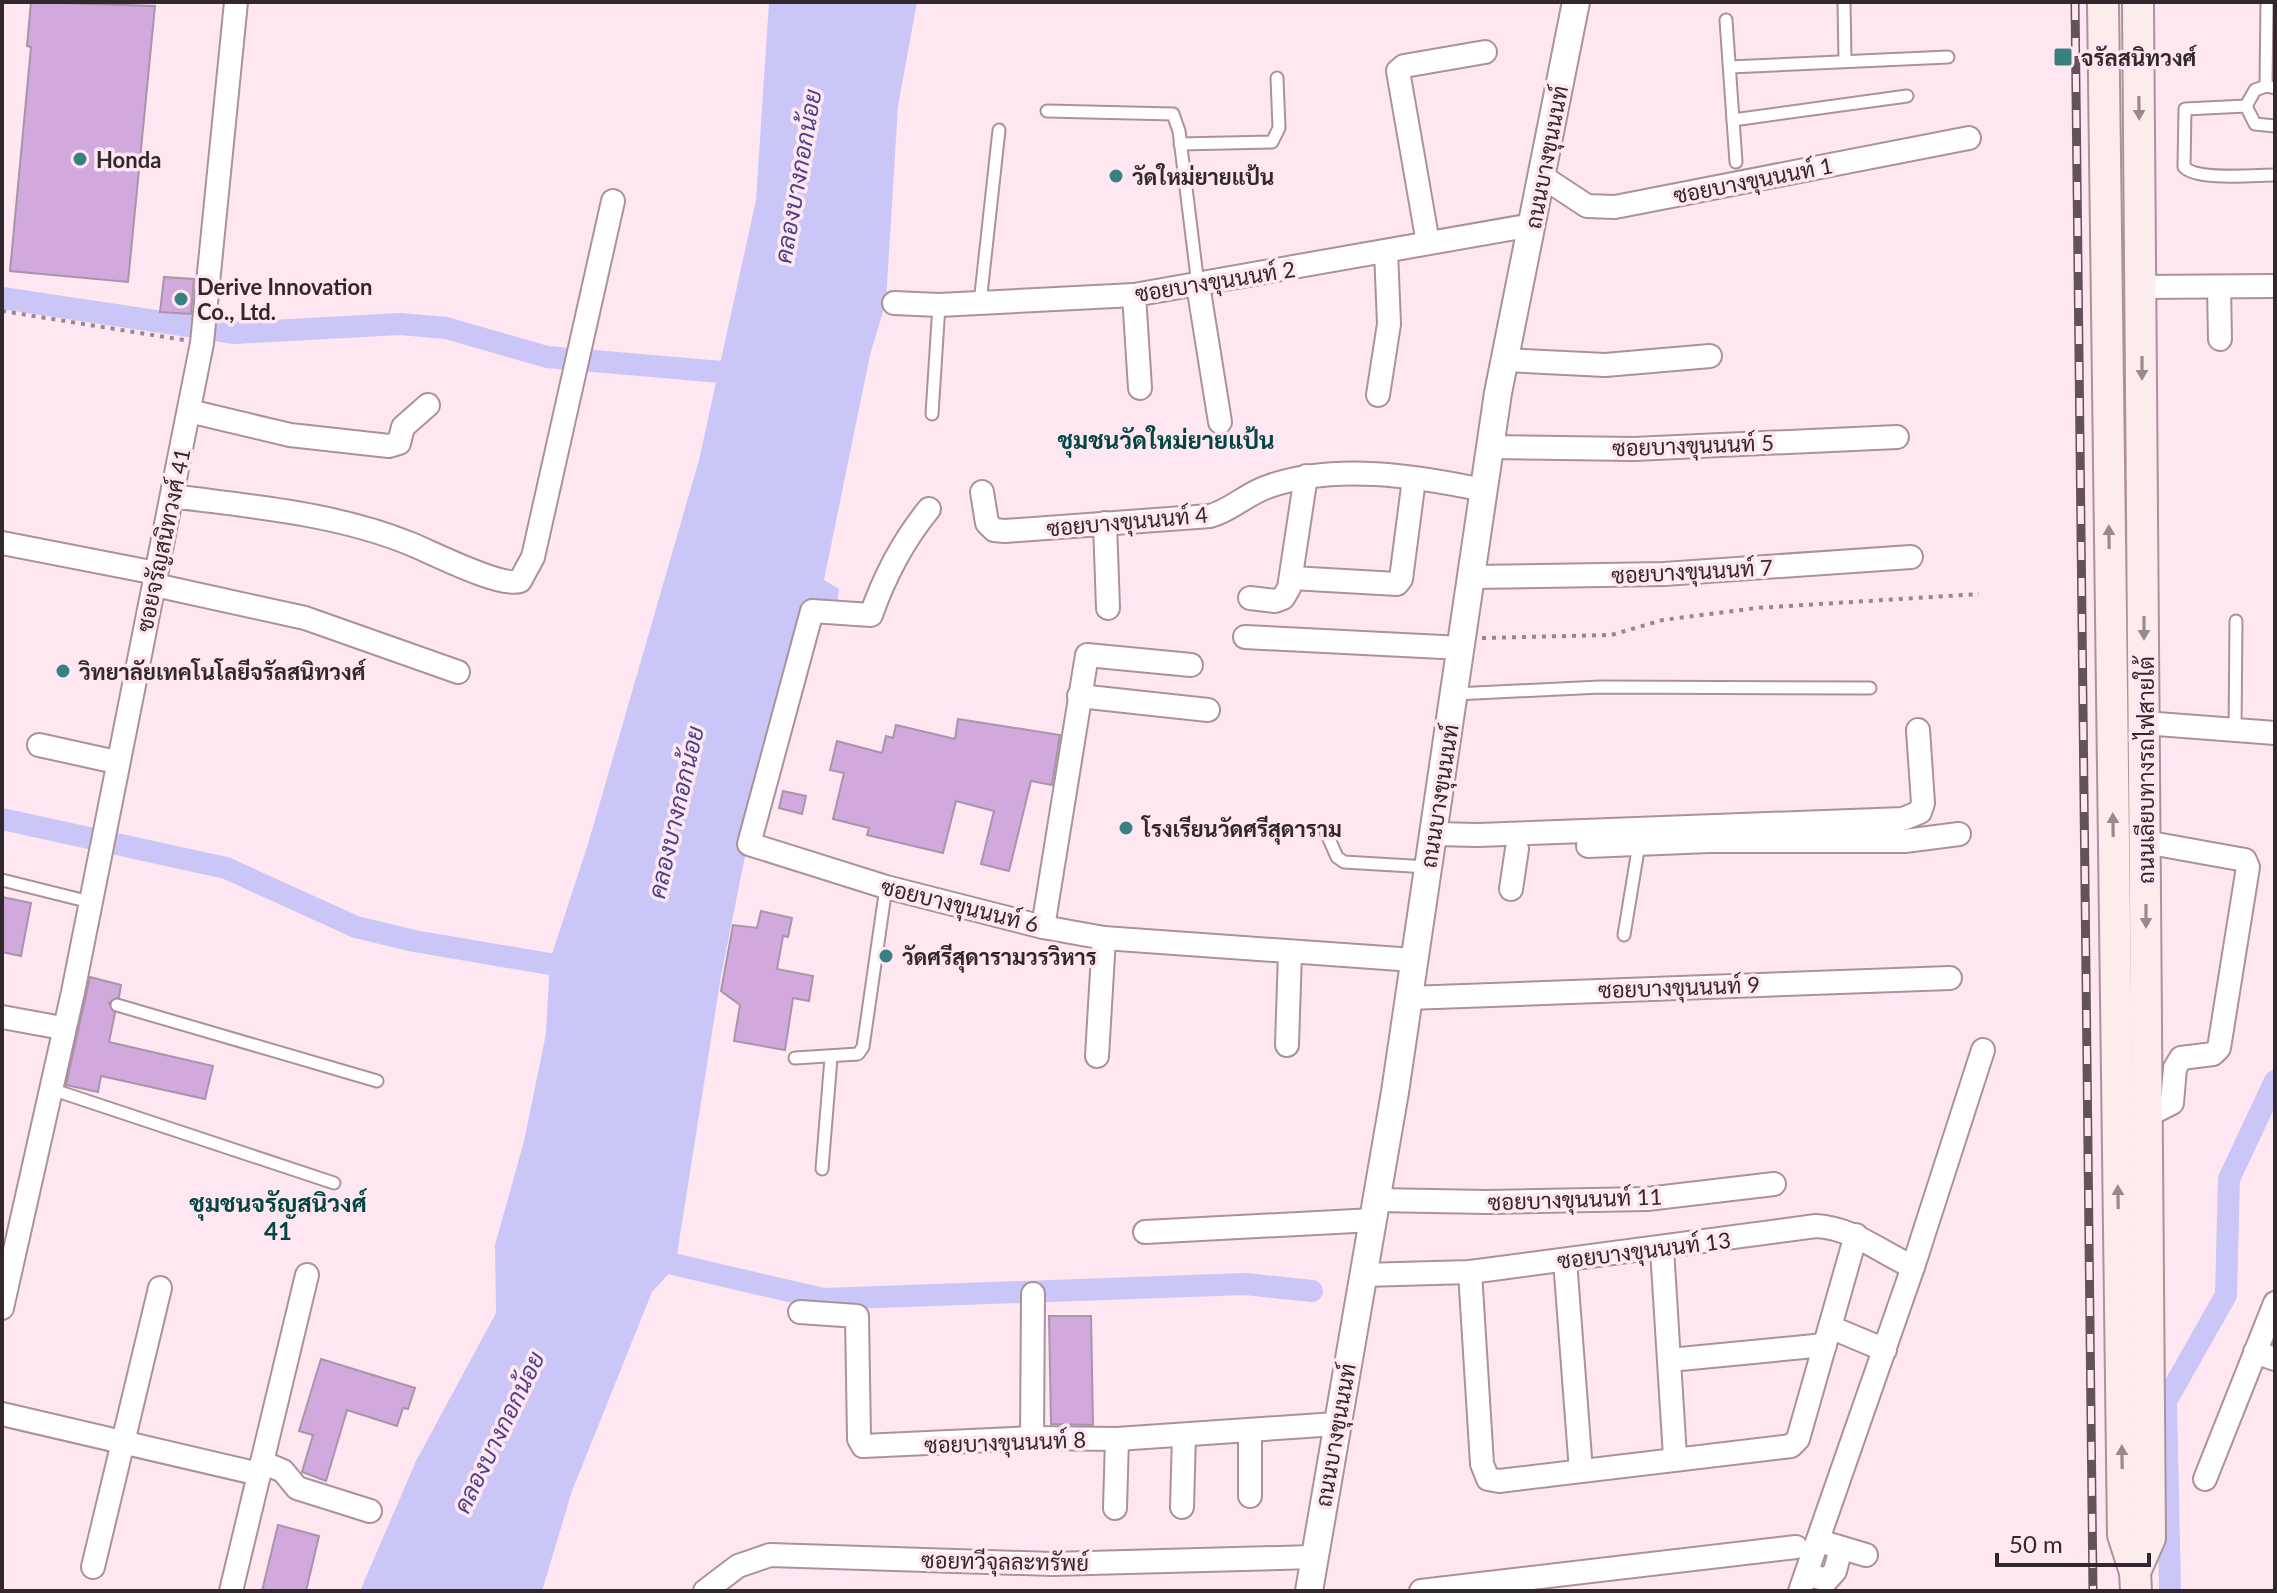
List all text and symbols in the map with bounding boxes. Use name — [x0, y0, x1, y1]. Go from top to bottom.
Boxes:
place label: จรัลสนิทวงศ์ — [2081, 44, 2198, 71]
marker: จรัลสนิทวงศ์ — [2052, 46, 2074, 68]
street label: ถนนบางขุนนนท์ — [1519, 83, 1576, 231]
water label: คลองบางกอกน้อย — [767, 86, 827, 265]
one-way arrow — [2133, 96, 2145, 121]
place label: Honda — [96, 146, 161, 173]
marker: Honda — [71, 150, 89, 168]
street label: ซอยบางขุนนนท์ 1 — [1671, 151, 1836, 212]
place label: วัดใหม่ยายแป้น — [1132, 163, 1274, 190]
marker: วัดใหม่ยายแป้น — [1107, 167, 1125, 185]
street label: ซอยบางขุนนนท์ 2 — [1133, 255, 1298, 310]
place label: Derive Innovation Co., Ltd. — [197, 273, 373, 325]
marker: Derive Innovation Co., Ltd. — [172, 290, 190, 308]
one-way arrow — [2136, 356, 2148, 381]
district label: ชุมชนวัดใหม่ยายแป้น — [1057, 425, 1275, 458]
street label: ซอยบางขุนนนท์ 5 — [1612, 429, 1774, 464]
street label: ซอยจรัญสนิทวงศ์ 41 — [130, 446, 197, 635]
street label: ซอยบางขุนนนท์ 4 — [1045, 500, 1209, 544]
one-way arrow — [2103, 524, 2115, 549]
street label: ซอยบางขุนนนท์ 7 — [1610, 553, 1774, 592]
one-way arrow — [2138, 616, 2150, 641]
street label: ถนนเลียบทางรถไฟสายใต้ — [2132, 655, 2159, 884]
place label: วิทยาลัยเทคโนโลยีจรัลสนิทวงศ์ — [78, 658, 367, 685]
marker: วิทยาลัยเทคโนโลยีจรัลสนิทวงศ์ — [54, 662, 72, 680]
street label: ถนนบางขุนนนท์ — [1414, 722, 1467, 870]
water label: คลองบางกอกน้อย — [641, 723, 709, 901]
one-way arrow — [2107, 812, 2119, 837]
place label: โรงเรียนวัดศรีสุดาราม — [1140, 815, 1342, 845]
marker: โรงเรียนวัดศรีสุดาราม — [1117, 819, 1135, 837]
street label: ซอยบางขุนนนท์ 6 — [877, 872, 1042, 941]
one-way arrow — [2140, 904, 2152, 929]
place label: วัดศรีสุดารามวรวิหาร — [902, 943, 1097, 973]
marker: วัดศรีสุดารามวรวิหาร — [877, 947, 895, 965]
street label: ซอยบางขุนนนท์ 9 — [1598, 971, 1760, 1006]
street label: ซอยบางขุนนนท์ 11 — [1487, 1182, 1663, 1219]
one-way arrow — [2112, 1184, 2124, 1209]
district label: ชุมชนจรัญสนิวงศ์ 41 — [189, 1188, 368, 1245]
street label: ซอยบางขุนนนท์ 13 — [1556, 1226, 1733, 1277]
water label: คลองบางกอกน้อย — [446, 1346, 550, 1518]
street label: ถนนบางขุนนนท์ — [1309, 1361, 1364, 1509]
street label: ซอยบางขุนนนท์ 8 — [924, 1426, 1086, 1461]
one-way arrow — [2116, 1444, 2128, 1469]
scale bar — [1997, 1517, 2149, 1567]
text: 50 m — [2009, 1529, 2063, 1558]
street label: ซอยทวีจุลละทรัพย์ — [921, 1546, 1089, 1579]

